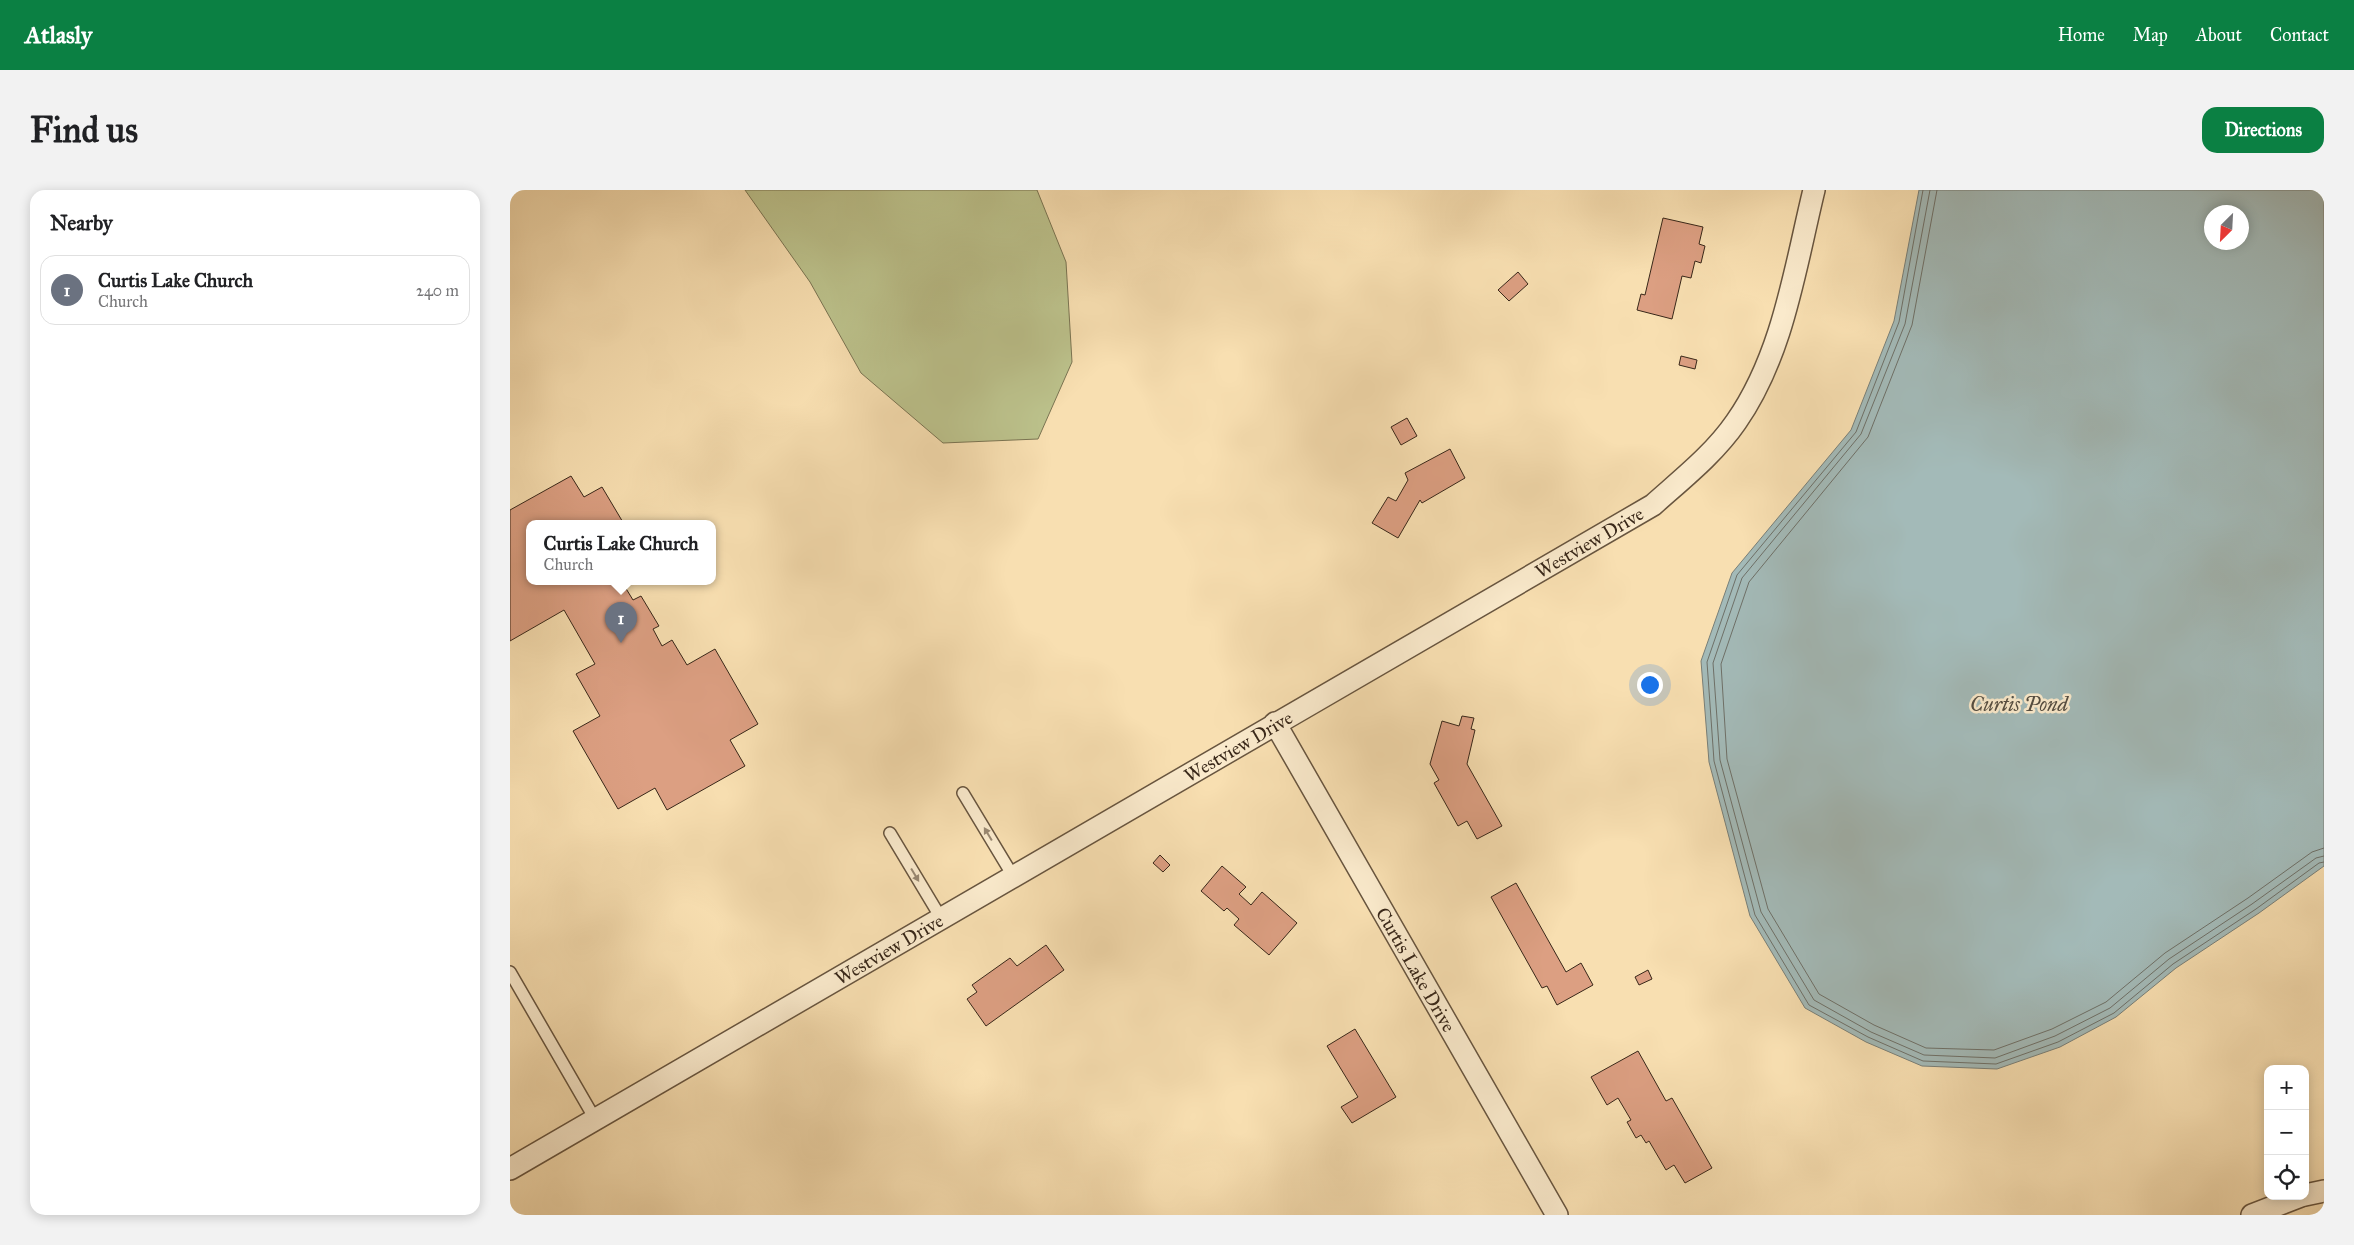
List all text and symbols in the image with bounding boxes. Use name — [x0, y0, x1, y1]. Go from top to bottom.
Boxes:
text: Atlasly — [25, 20, 92, 50]
text: Home — [2058, 24, 2105, 46]
text: Map — [2133, 24, 2168, 46]
text: About — [2196, 24, 2242, 46]
text: Contact — [2270, 24, 2329, 46]
button: Directions — [2202, 107, 2324, 153]
text: Find us — [30, 109, 138, 152]
north arrow — [2204, 205, 2249, 250]
text: Nearby — [50, 210, 113, 236]
text: Curtis Lake Church — [98, 269, 253, 292]
text: 1 — [64, 281, 70, 300]
text: 240 m — [416, 281, 459, 300]
text: Church — [98, 292, 148, 311]
street label: Westview Drive — [1531, 502, 1648, 583]
popup — [526, 520, 716, 585]
text: Curtis Lake Church — [543, 532, 699, 555]
text: Church — [543, 555, 593, 574]
pin: 1 — [605, 602, 637, 643]
your location — [1637, 672, 1663, 698]
water label: Curtis Pond — [1970, 692, 2070, 716]
street label: Westview Drive — [1180, 706, 1297, 787]
one-way arrow — [983, 828, 992, 841]
one-way arrow — [911, 869, 920, 882]
street label: Curtis Lake Drive — [1371, 903, 1461, 1036]
street label: Westview Drive — [831, 909, 947, 990]
map controls — [2264, 1065, 2309, 1200]
button: + — [2264, 1065, 2309, 1110]
button: − — [2264, 1110, 2309, 1155]
button: locate — [2264, 1155, 2309, 1200]

